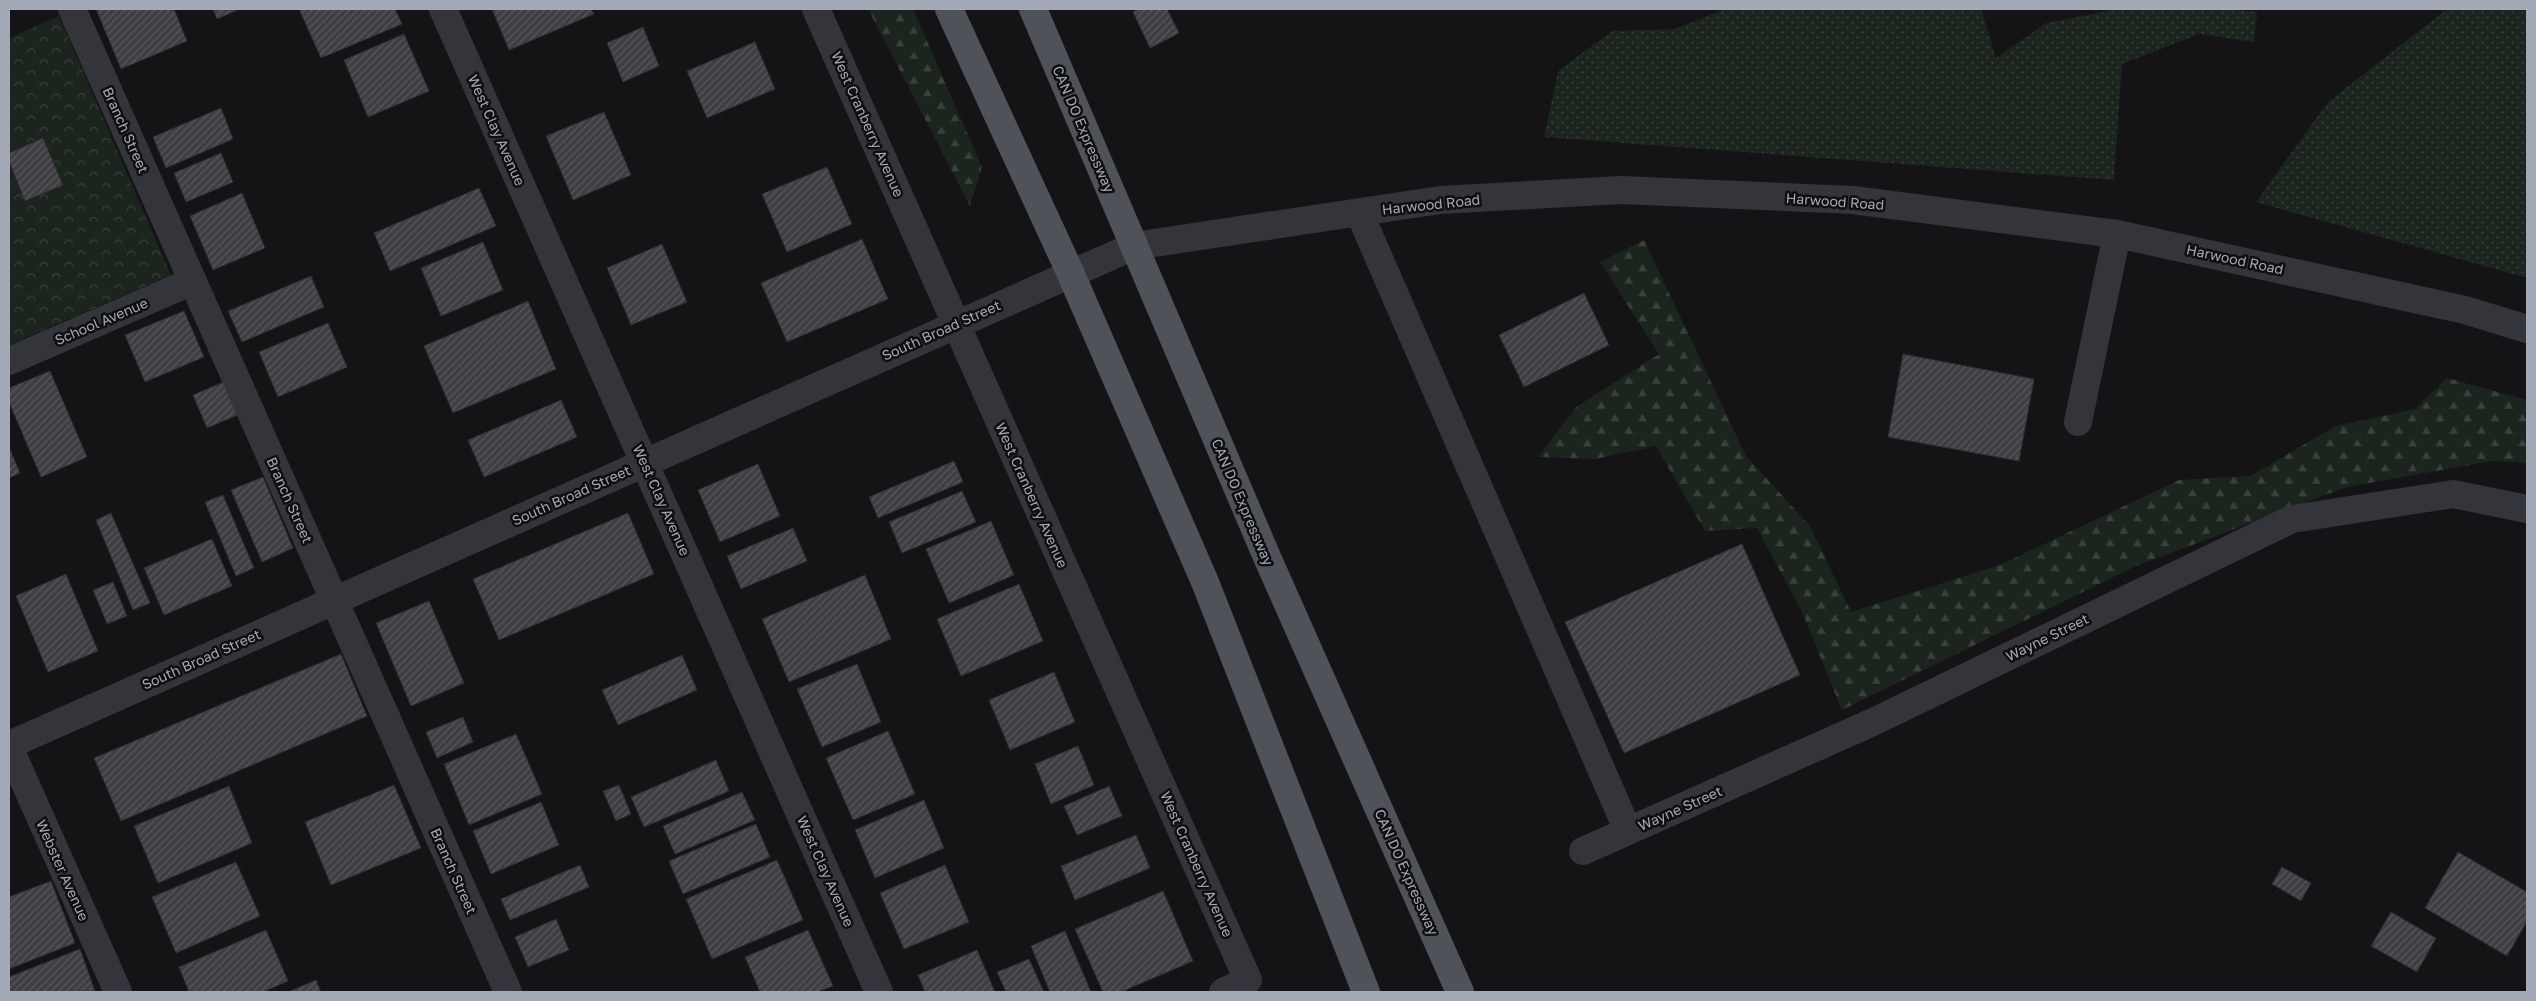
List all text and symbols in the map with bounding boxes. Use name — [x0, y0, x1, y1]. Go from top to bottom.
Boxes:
street label: West Cranberry Avenue — [828, 49, 908, 199]
street label: CAN DO Expressway — [1050, 63, 1118, 195]
street label: West Clay Avenue — [465, 72, 529, 188]
street label: Branch Street — [99, 84, 153, 176]
street label: Harwood Road — [1785, 189, 1885, 213]
street label: Harwood Road — [1381, 190, 1481, 218]
street label: Harwood Road — [2185, 240, 2285, 278]
street label: School Avenue — [52, 294, 150, 348]
street label: South Broad Street — [879, 296, 1003, 364]
street label: West Cranberry Avenue — [992, 420, 1072, 570]
street label: CAN DO Expressway — [1209, 436, 1277, 568]
street label: West Clay Avenue — [630, 442, 694, 558]
street label: Branch Street — [263, 454, 317, 546]
street label: South Broad Street — [509, 461, 633, 529]
street label: Wayne Street — [2003, 610, 2091, 664]
street label: South Broad Street — [139, 625, 263, 693]
street label: Wayne Street — [1635, 782, 1725, 834]
street label: West Cranberry Avenue — [1157, 789, 1237, 939]
street label: CAN DO Expressway — [1372, 806, 1443, 938]
street label: West Clay Avenue — [794, 813, 858, 929]
street label: Webster Avenue — [33, 817, 93, 923]
street label: Branch Street — [427, 825, 481, 917]

